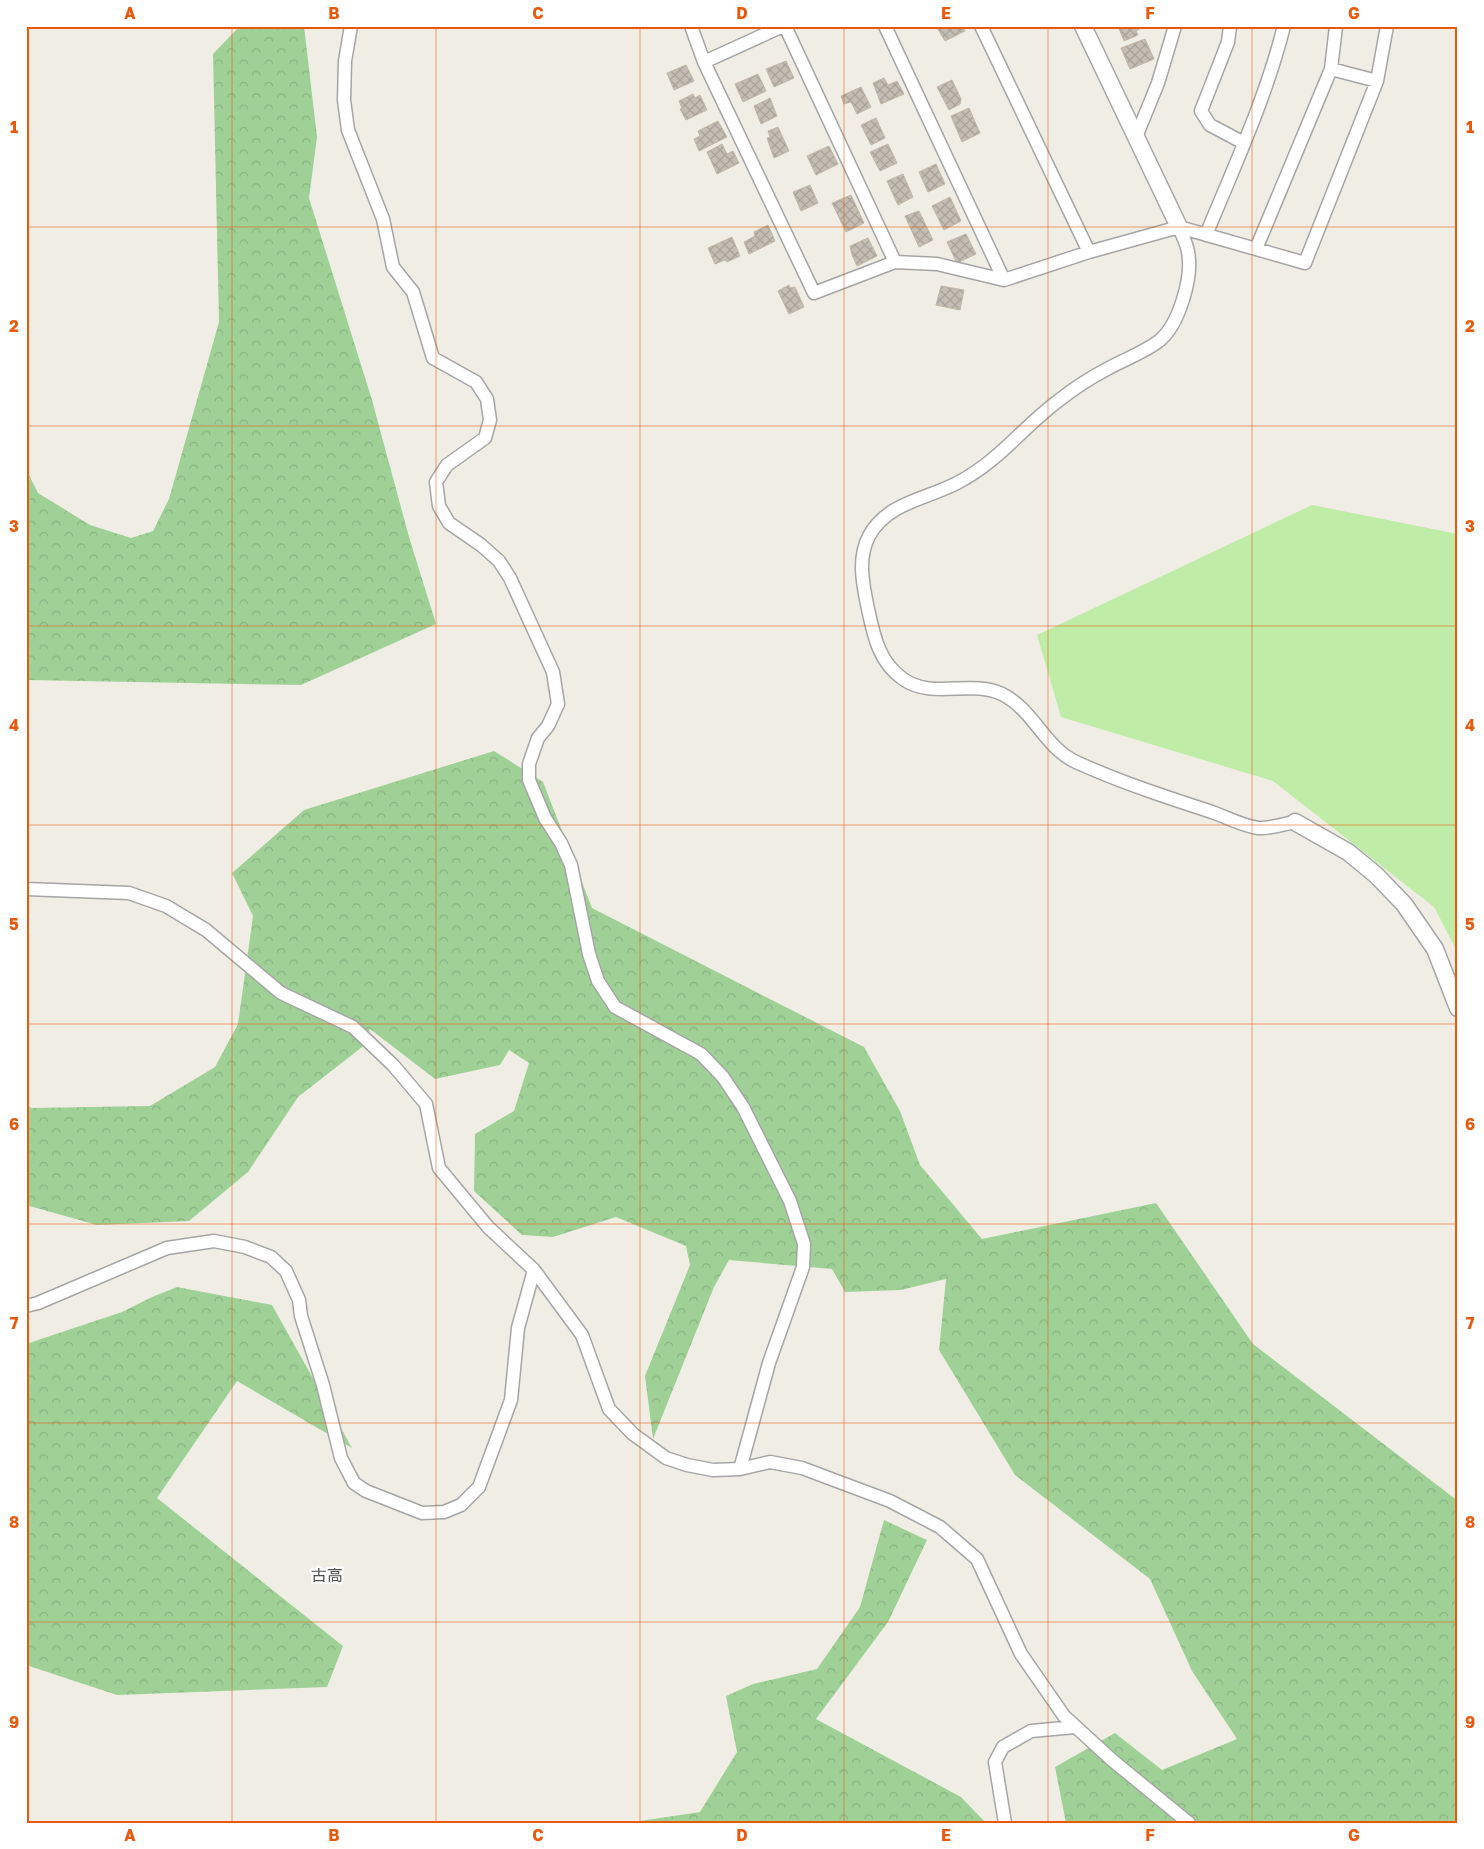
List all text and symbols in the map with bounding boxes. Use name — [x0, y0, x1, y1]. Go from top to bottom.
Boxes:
text: A — [124, 3, 136, 23]
text: B — [328, 3, 340, 23]
text: C — [532, 3, 544, 23]
text: D — [736, 3, 748, 23]
text: E — [941, 3, 951, 23]
text: F — [1145, 3, 1155, 23]
text: G — [1348, 3, 1360, 23]
text: 1 — [10, 117, 18, 137]
text: 1 — [1466, 117, 1474, 137]
text: 2 — [9, 316, 19, 336]
text: 2 — [1465, 316, 1475, 336]
text: 3 — [9, 516, 19, 536]
text: 3 — [1465, 516, 1475, 536]
text: 4 — [9, 715, 19, 735]
text: 4 — [1465, 715, 1475, 735]
text: 5 — [9, 914, 19, 934]
text: 5 — [1465, 914, 1475, 934]
text: 6 — [9, 1114, 19, 1134]
text: 6 — [1465, 1114, 1475, 1134]
text: 7 — [10, 1313, 19, 1333]
text: 7 — [1466, 1313, 1475, 1333]
text: 8 — [9, 1512, 19, 1532]
text: 8 — [1465, 1512, 1475, 1532]
district label: 古高 — [311, 1565, 343, 1585]
text: 9 — [9, 1712, 19, 1732]
text: 9 — [1465, 1712, 1475, 1732]
text: A — [124, 1825, 136, 1845]
text: B — [328, 1825, 340, 1845]
text: C — [532, 1825, 544, 1845]
text: D — [736, 1825, 748, 1845]
text: E — [941, 1825, 951, 1845]
text: F — [1145, 1825, 1155, 1845]
text: G — [1348, 1825, 1360, 1845]

